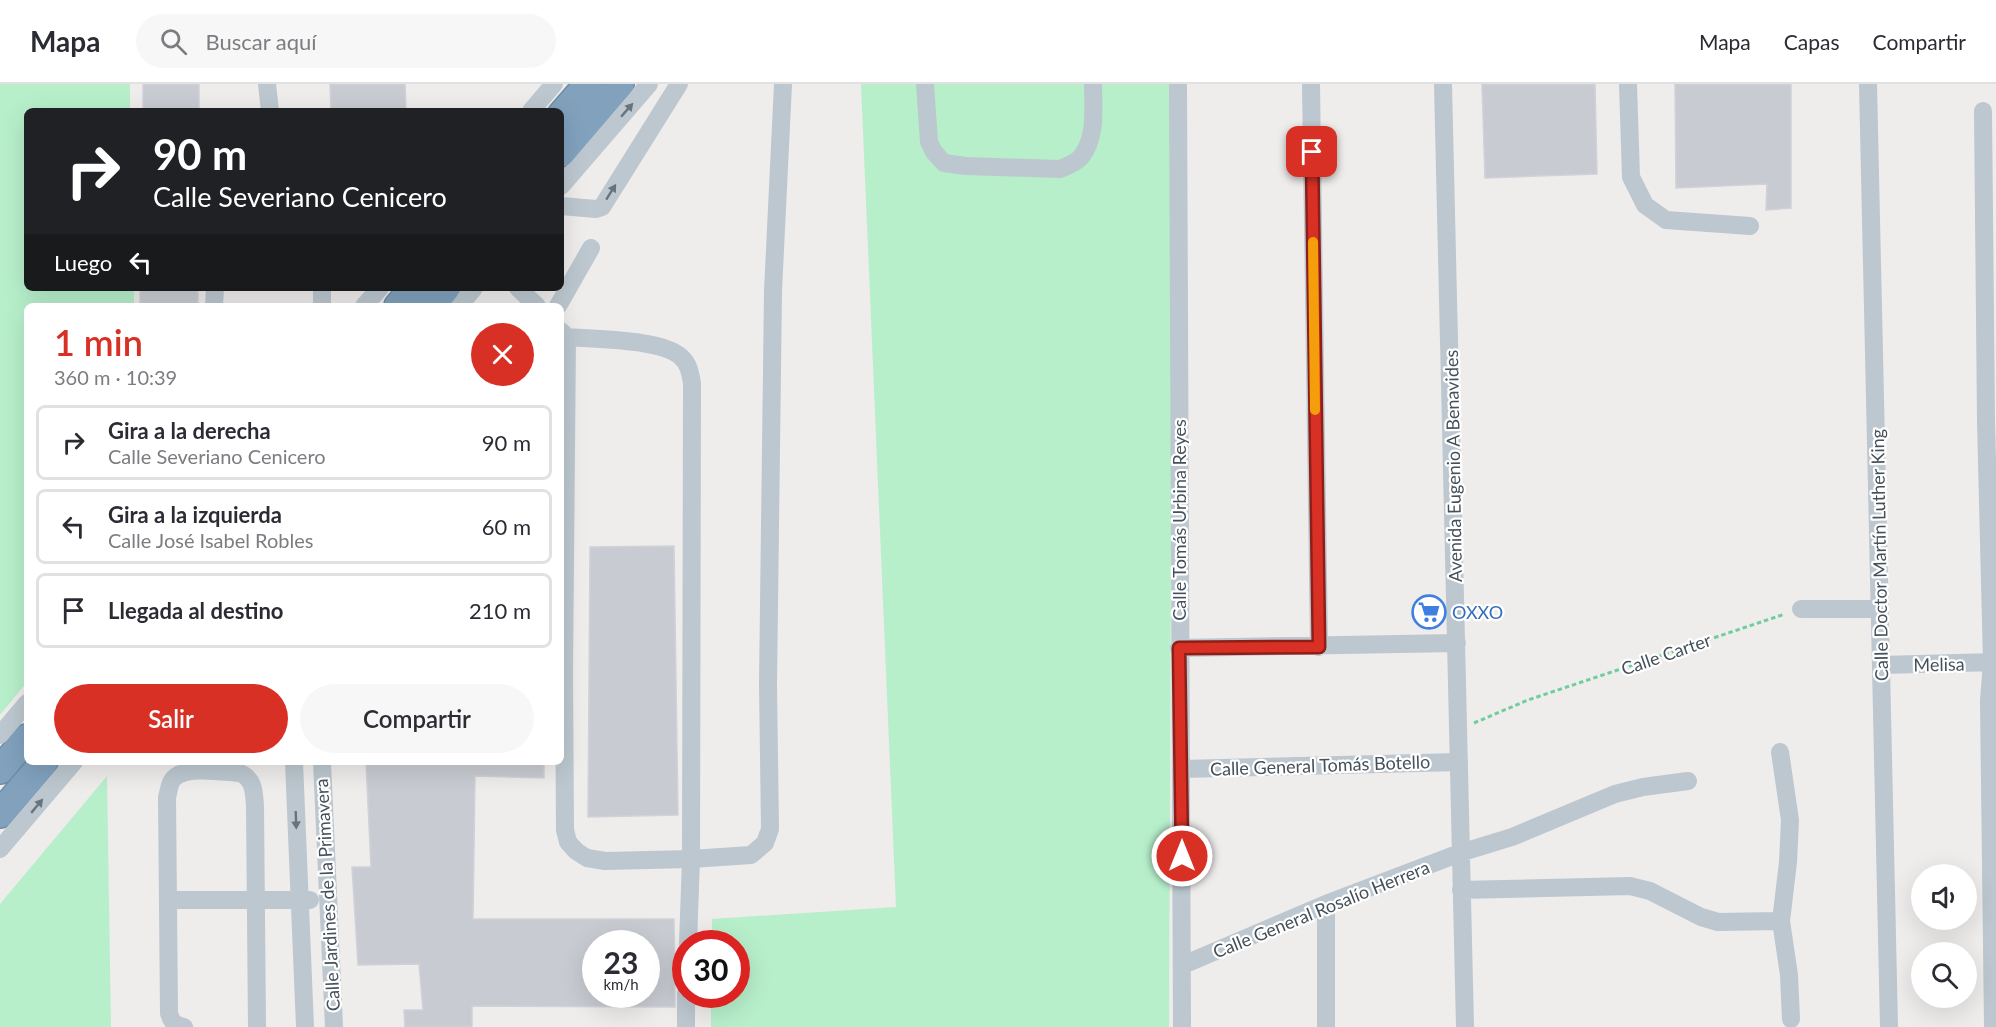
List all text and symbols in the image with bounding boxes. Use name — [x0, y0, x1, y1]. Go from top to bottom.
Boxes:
search box — [136, 14, 556, 68]
text: Mapa — [30, 24, 100, 58]
icon: search — [157, 25, 190, 58]
text: Buscar aquí — [205, 28, 317, 55]
text: Mapa — [1699, 29, 1751, 54]
text: Capas — [1784, 29, 1840, 54]
text: Compartir — [1873, 29, 1966, 54]
one-way arrow — [620, 103, 633, 118]
pin — [1286, 126, 1337, 177]
text: 90 m — [153, 129, 247, 179]
icon: right — [54, 132, 132, 210]
icon: arrive — [1295, 135, 1328, 168]
text: Calle Severiano Cenicero — [153, 180, 447, 213]
one-way arrow — [605, 184, 616, 200]
icon: left — [124, 246, 157, 279]
text: Luego — [54, 249, 112, 276]
text: 1 min — [54, 320, 143, 364]
button: close — [471, 323, 534, 386]
street label: Avenida Eugenio A Benavides — [1440, 349, 1466, 582]
text: 360 m · 10:39 — [54, 365, 177, 389]
text: Gira a la derecha — [108, 417, 271, 444]
street label: Calle Tomás Urbina Reyes — [1168, 419, 1190, 621]
icon: right — [57, 426, 90, 459]
text: 90 m — [482, 429, 531, 456]
street label: Calle Doctor Martín Luther King — [1866, 429, 1892, 681]
text: Calle Severiano Cenicero — [108, 444, 326, 468]
text: Gira a la izquierda — [108, 501, 282, 528]
icon: left — [57, 510, 90, 543]
text: 60 m — [482, 513, 531, 540]
text: Calle José Isabel Robles — [108, 528, 313, 552]
icon: arrive — [57, 594, 90, 627]
supermarket icon: OXXO — [1411, 594, 1447, 630]
text: Llegada al destino — [108, 597, 284, 624]
text: 210 m — [469, 597, 531, 624]
place label: OXXO — [1452, 601, 1503, 623]
street label: Calle Carter — [1618, 628, 1714, 680]
street label: Melisa — [1913, 653, 1965, 675]
button: Salir — [54, 684, 288, 753]
button: Compartir — [300, 684, 534, 753]
street label: Calle General Tomás Botello — [1210, 750, 1430, 780]
street label: Calle Jardines de la Primavera — [310, 778, 344, 1012]
one-way arrow — [30, 799, 43, 814]
one-way arrow — [292, 811, 301, 830]
position arrow — [1150, 824, 1214, 888]
street label: Calle General Rosalío Herrera — [1210, 855, 1432, 963]
map controls — [1911, 864, 1977, 1008]
button: sound — [1911, 864, 1977, 930]
speed limit sign: 30 — [672, 930, 750, 1008]
button: search — [1911, 942, 1977, 1008]
text: 23 — [604, 944, 638, 980]
text: km/h — [603, 975, 639, 993]

